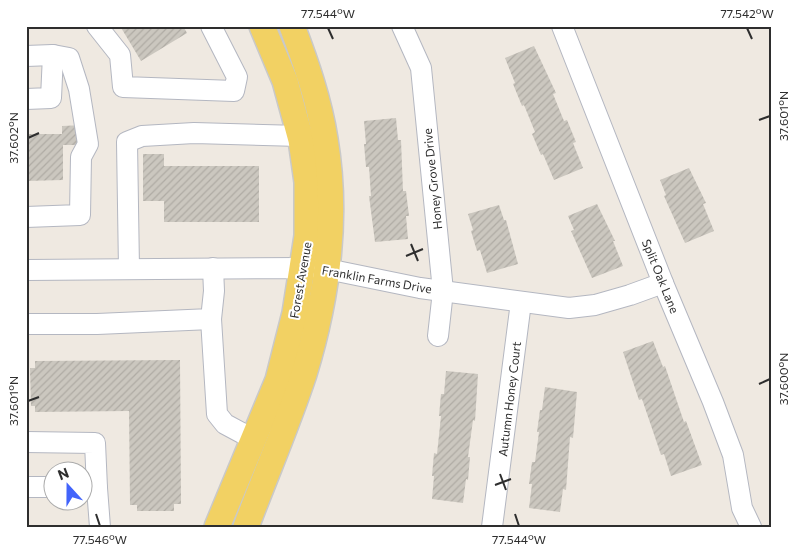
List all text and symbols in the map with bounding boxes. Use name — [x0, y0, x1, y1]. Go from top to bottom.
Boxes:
text: 77.544°W — [301, 6, 355, 20]
text: 77.542°W — [720, 6, 774, 20]
text: 37.601°N — [776, 91, 790, 141]
text: 37.602°N — [6, 112, 20, 164]
street label: Honey Grove Drive — [420, 128, 444, 230]
street label: Split Oak Lane — [640, 237, 682, 315]
street label: Forest Avenue — [286, 241, 314, 319]
street label: Franklin Farms Drive — [321, 262, 433, 296]
street label: Autumn Honey Court — [495, 341, 523, 457]
text: 37.600°N — [776, 353, 790, 405]
text: 37.601°N — [6, 376, 20, 426]
north arrow — [42, 460, 92, 510]
text: N — [55, 464, 71, 483]
text: 77.546°W — [73, 532, 127, 546]
text: 77.544°W — [492, 532, 546, 546]

